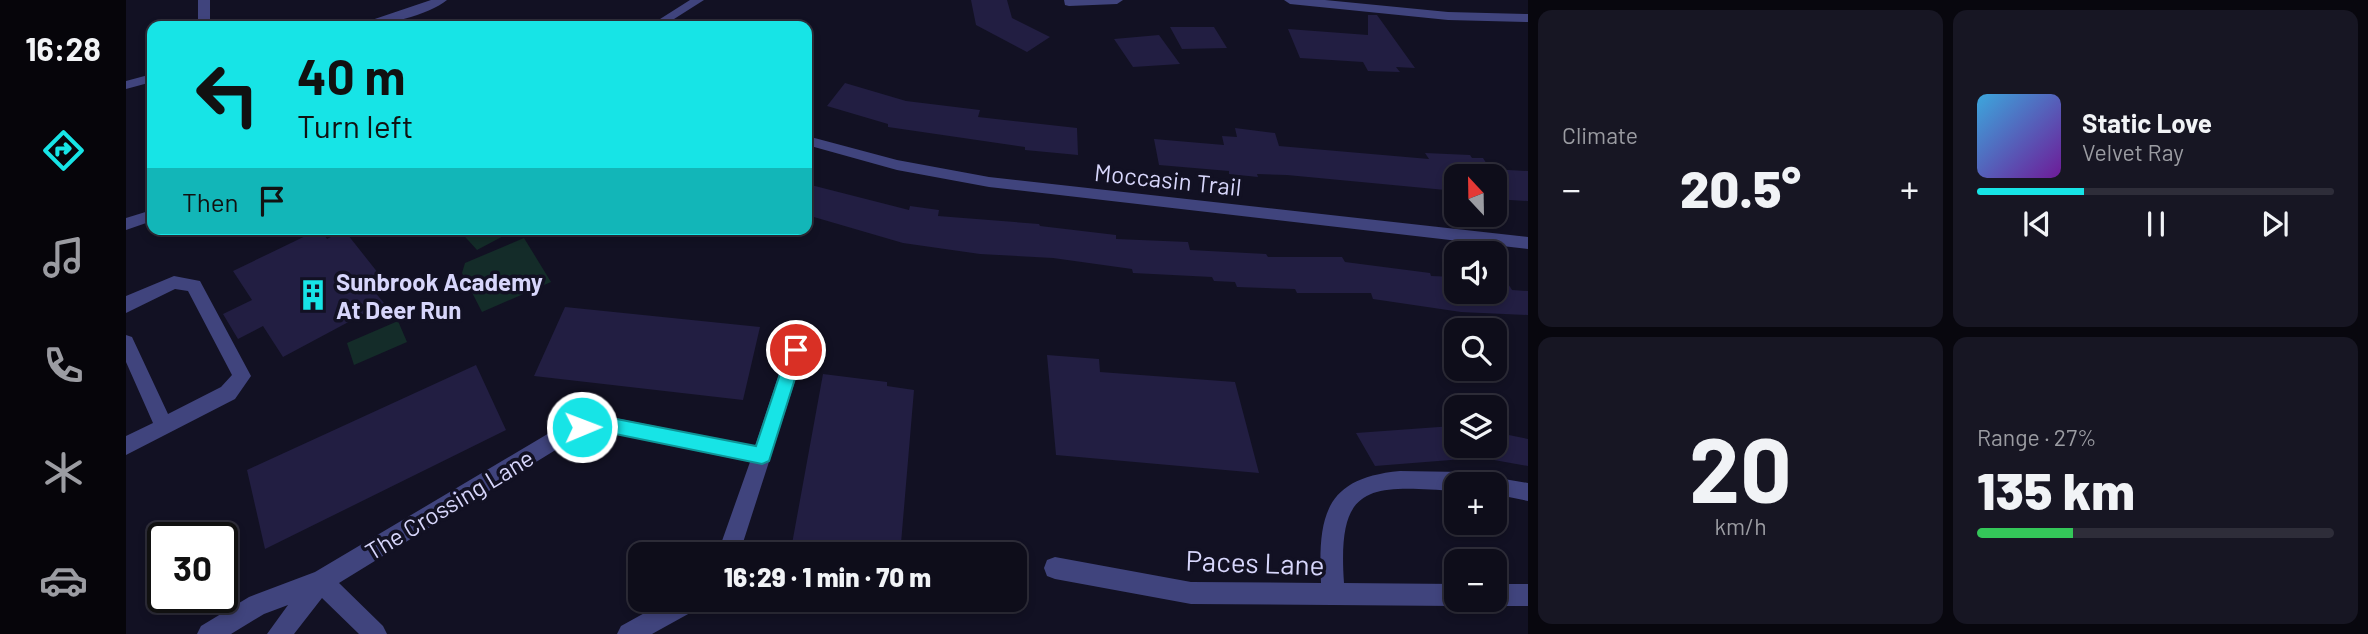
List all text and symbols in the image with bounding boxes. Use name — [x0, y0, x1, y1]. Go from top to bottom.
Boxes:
text: 16:28 — [25, 29, 101, 67]
text: 40 m — [297, 46, 405, 105]
icon: left — [182, 49, 273, 140]
text: Turn left — [297, 106, 414, 144]
text: Static Love — [2082, 107, 2212, 138]
text: Climate — [1562, 121, 1638, 149]
icon: directions — [39, 126, 88, 175]
text: Velvet Ray — [2082, 138, 2184, 166]
text: 20.5° — [1680, 156, 1801, 218]
street label: Moccasin Trail — [1093, 157, 1243, 201]
north arrow — [1444, 164, 1507, 228]
map controls — [1444, 164, 1507, 612]
text: − — [1562, 165, 1581, 211]
text: + — [1900, 165, 1919, 211]
icon: arrive — [253, 182, 291, 220]
text: Then — [182, 186, 239, 217]
icon: previous — [2018, 205, 2056, 243]
icon: pause — [2137, 205, 2175, 243]
icon: next — [2256, 205, 2294, 243]
icon: music — [39, 233, 88, 282]
button: sound — [1444, 241, 1507, 304]
place label: Sunbrook Academy At Deer Run — [336, 267, 543, 324]
building icon: Sunbrook Academy At Deer Run — [296, 278, 330, 312]
button: search — [1444, 318, 1507, 381]
pin — [766, 320, 826, 380]
icon: arrive — [777, 331, 815, 369]
icon: phone — [39, 341, 88, 390]
position arrow — [545, 390, 619, 464]
button: layers — [1444, 395, 1507, 458]
text: 20 — [1689, 412, 1792, 521]
text: Range · 27% — [1977, 423, 2097, 451]
street label: The Crossing Lane — [360, 442, 538, 566]
icon: climate — [39, 448, 88, 497]
text: 135 km — [1977, 458, 2135, 520]
button: + — [1444, 472, 1507, 535]
text: km/h — [1714, 512, 1767, 540]
speed limit sign: 30 — [147, 522, 238, 613]
street label: Paces Lane — [1185, 543, 1325, 581]
button: − — [1444, 549, 1507, 612]
icon: car — [39, 556, 88, 605]
text: 16:29 · 1 min · 70 m — [724, 561, 931, 592]

